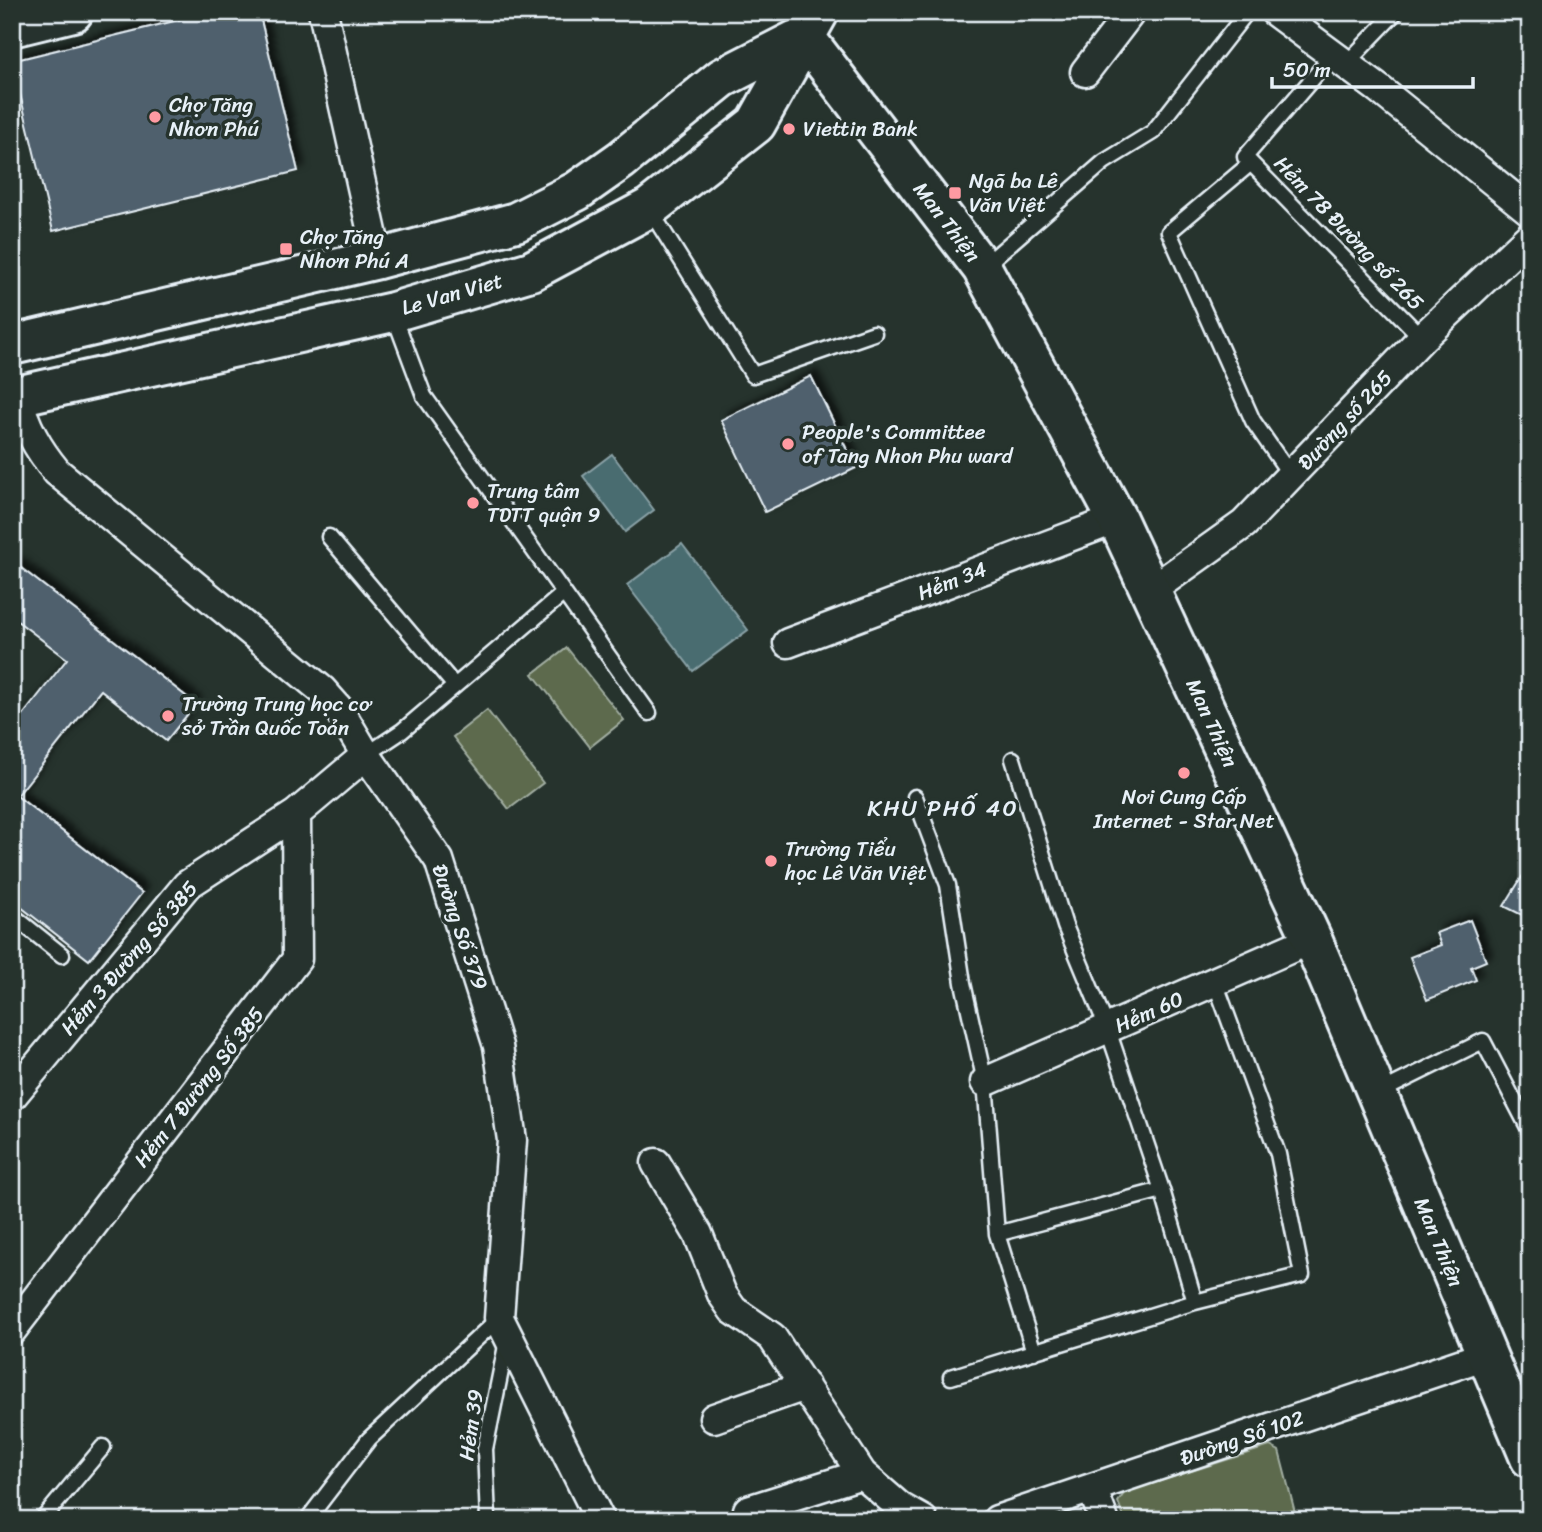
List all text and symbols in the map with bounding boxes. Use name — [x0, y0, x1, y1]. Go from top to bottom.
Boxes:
scale bar — [1272, 46, 1474, 90]
text: 50 m — [1283, 51, 1331, 89]
place label: Chợ Tăng Nhơn Phú — [169, 86, 259, 148]
marker: Chợ Tăng Nhơn Phú — [147, 109, 163, 125]
place label: Viettin Bank — [803, 110, 918, 148]
marker: Viettin Bank — [781, 121, 797, 137]
street label: Hẻm 78 Đường số 265 — [1264, 146, 1434, 320]
place label: Ngã ba Lê Văn Việt — [969, 162, 1058, 224]
street label: Man Thiện — [903, 173, 991, 271]
marker: Ngã ba Lê Văn Việt — [947, 185, 963, 201]
place label: Chợ Tăng Nhơn Phú A — [300, 218, 409, 280]
marker: Chợ Tăng Nhơn Phú A — [278, 241, 294, 257]
street label: Le Van Viet — [397, 261, 507, 327]
street label: Đường số 265 — [1288, 360, 1402, 479]
place label: People's Committee of Tang Nhon Phu ward — [802, 413, 1014, 475]
marker: People's Committee of Tang Nhon Phu ward — [780, 436, 796, 452]
place label: Trung tâm TDTT quận 9 — [487, 472, 601, 534]
marker: Trung tâm TDTT quận 9 — [465, 495, 481, 511]
street label: Hẻm 34 — [912, 550, 992, 612]
street label: Man Thiện — [1175, 672, 1249, 774]
place label: Trường Trung học cơ sở Trần Quốc Toản — [181, 685, 373, 747]
marker: Trường Trung học cơ sở Trần Quốc Toản — [160, 708, 176, 724]
marker: Nơi Cung Cấp Internet - Star Net — [1176, 765, 1192, 781]
place label: Nơi Cung Cấp Internet - Star Net — [1092, 778, 1275, 840]
district label: KHU PHỐ 40 — [867, 788, 1019, 829]
place label: Trường Tiểu học Lê Văn Việt — [784, 830, 927, 892]
marker: Trường Tiểu học Lê Văn Việt — [763, 853, 779, 869]
street label: Đường Số 379 — [421, 859, 499, 995]
street label: Hẻm 3 Đường Số 385 — [50, 871, 208, 1044]
street label: Hẻm 60 — [1108, 980, 1190, 1044]
street label: Hẻm 7 Đường Số 385 — [124, 998, 275, 1176]
street label: Man Thiện — [1403, 1191, 1475, 1293]
street label: Hẻm 39 — [447, 1387, 495, 1463]
street label: Đường Số 102 — [1175, 1399, 1309, 1477]

